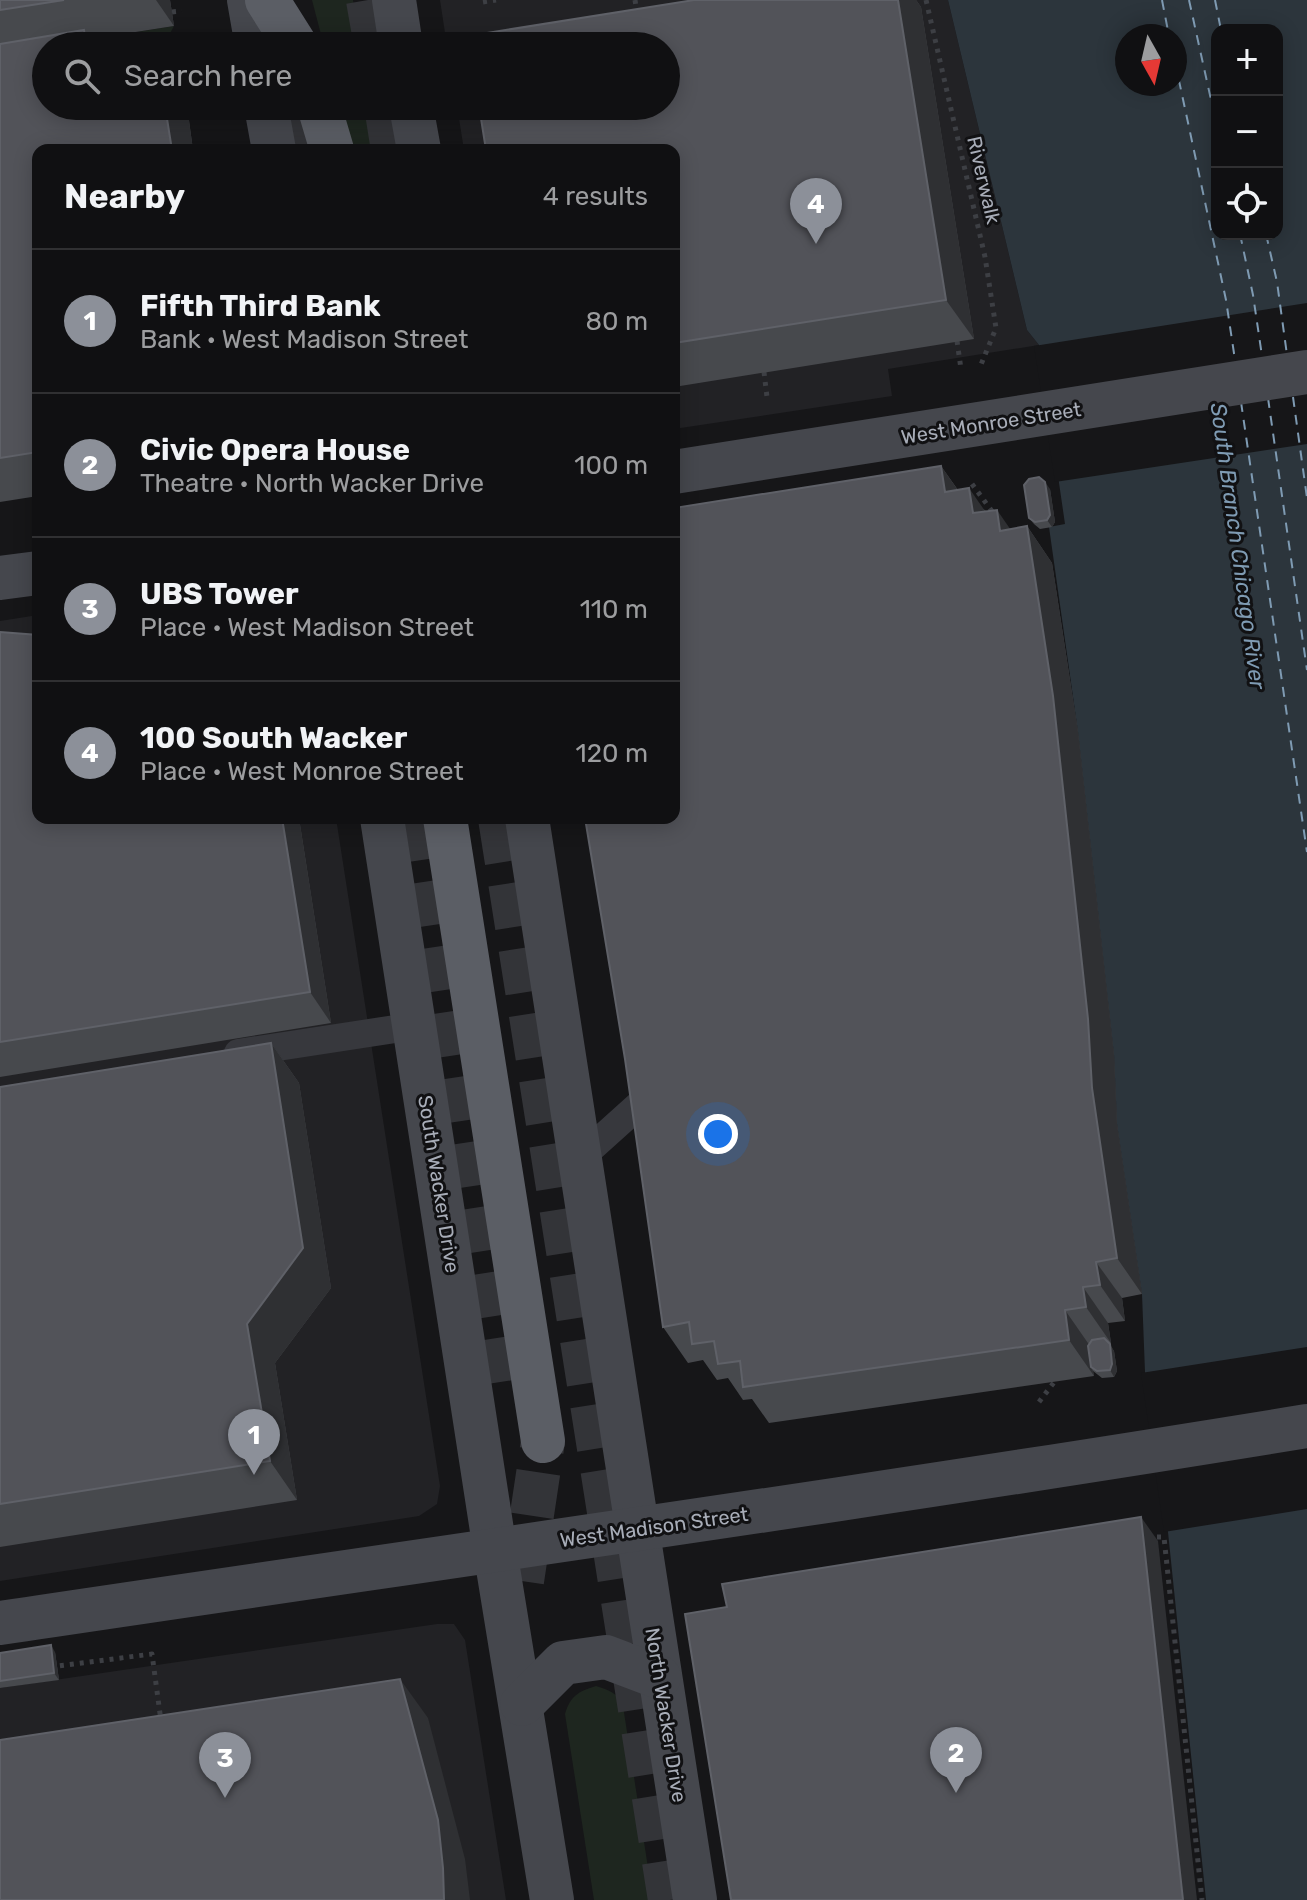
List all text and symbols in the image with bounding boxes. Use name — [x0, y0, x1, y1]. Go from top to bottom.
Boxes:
north arrow — [1115, 24, 1187, 96]
map controls — [1211, 24, 1283, 240]
button: + — [1211, 24, 1283, 96]
search box — [32, 32, 680, 120]
icon: search — [60, 54, 104, 98]
text: Search here — [124, 58, 292, 94]
button: − — [1211, 96, 1283, 168]
street label: Riverwalk — [962, 134, 1006, 227]
button: locate — [1211, 168, 1283, 240]
text: Nearby — [64, 176, 185, 217]
pin: 4 — [790, 178, 842, 244]
text: 4 results — [543, 181, 648, 212]
text: Fifth Third Bank — [140, 288, 381, 324]
text: 1 — [84, 306, 96, 337]
text: 80 m — [585, 306, 648, 337]
text: Bank · West Madison Street — [140, 324, 468, 355]
street label: West Monroe Street — [899, 397, 1083, 449]
water label: South Branch Chicago River — [1205, 401, 1272, 693]
text: Civic Opera House — [140, 432, 410, 468]
text: 2 — [82, 450, 98, 481]
text: 100 m — [574, 450, 648, 481]
text: Theatre · North Wacker Drive — [140, 468, 484, 499]
text: UBS Tower — [140, 576, 299, 612]
text: 3 — [81, 594, 99, 625]
text: 110 m — [580, 594, 648, 625]
text: Place · West Madison Street — [140, 612, 474, 643]
text: 100 South Wacker — [140, 720, 407, 756]
text: 4 — [81, 738, 99, 769]
text: 120 m — [576, 738, 648, 769]
text: Place · West Monroe Street — [140, 756, 464, 787]
street label: South Wacker Drive — [413, 1094, 465, 1274]
your location — [698, 1114, 738, 1154]
pin: 1 — [228, 1409, 280, 1475]
street label: West Madison Street — [558, 1502, 750, 1552]
street label: North Wacker Drive — [640, 1626, 692, 1804]
pin: 2 — [930, 1727, 982, 1793]
pin: 3 — [199, 1732, 251, 1798]

